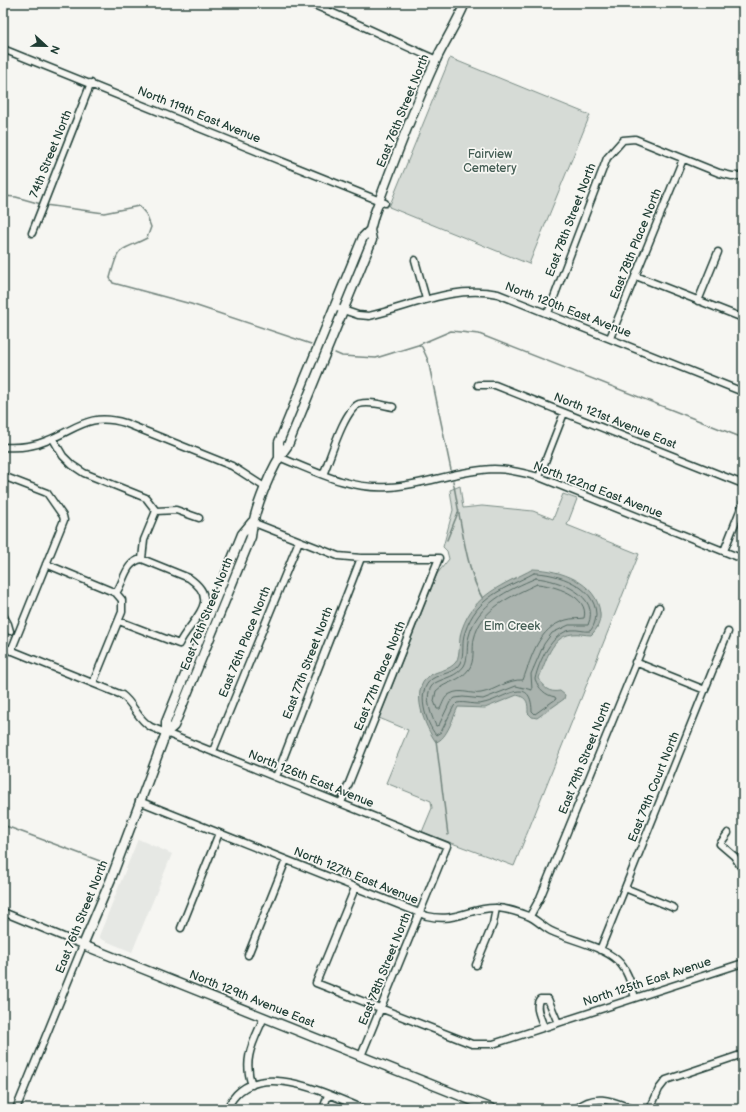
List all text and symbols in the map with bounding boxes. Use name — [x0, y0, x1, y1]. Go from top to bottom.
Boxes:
north arrow — [26, 26, 66, 66]
text: N — [47, 43, 62, 56]
street label: East 76th Street North — [373, 52, 433, 170]
street label: North 119th East Avenue — [135, 83, 263, 147]
street label: 74th Street North — [27, 108, 76, 200]
park label: Fairview Cemetery — [463, 147, 517, 176]
street label: East 78th Street North — [542, 161, 600, 279]
street label: East 78th Place North — [607, 186, 665, 302]
street label: North 120th East Avenue — [503, 279, 633, 341]
street label: North 121st Avenue East — [552, 390, 679, 453]
street label: North 122nd East Avenue — [531, 458, 665, 522]
street label: East 76th Street North — [177, 555, 237, 673]
street label: East 76th Place North — [216, 584, 274, 700]
street label: East 77th Street North — [280, 604, 336, 721]
street label: East 77th Place North — [351, 619, 409, 733]
park label: Elm Creek — [484, 619, 540, 634]
street label: East 79th Street North — [556, 699, 615, 817]
street label: East 79th Court North — [625, 729, 683, 844]
street label: North 126th East Avenue — [246, 747, 376, 811]
street label: North 127th East Avenue — [292, 844, 420, 908]
street label: East 76th Street North — [52, 858, 112, 976]
street label: East 78th Street North — [356, 910, 415, 1028]
street label: North 125th East Avenue — [581, 954, 713, 1010]
street label: North 129th Avenue East — [187, 967, 317, 1031]

